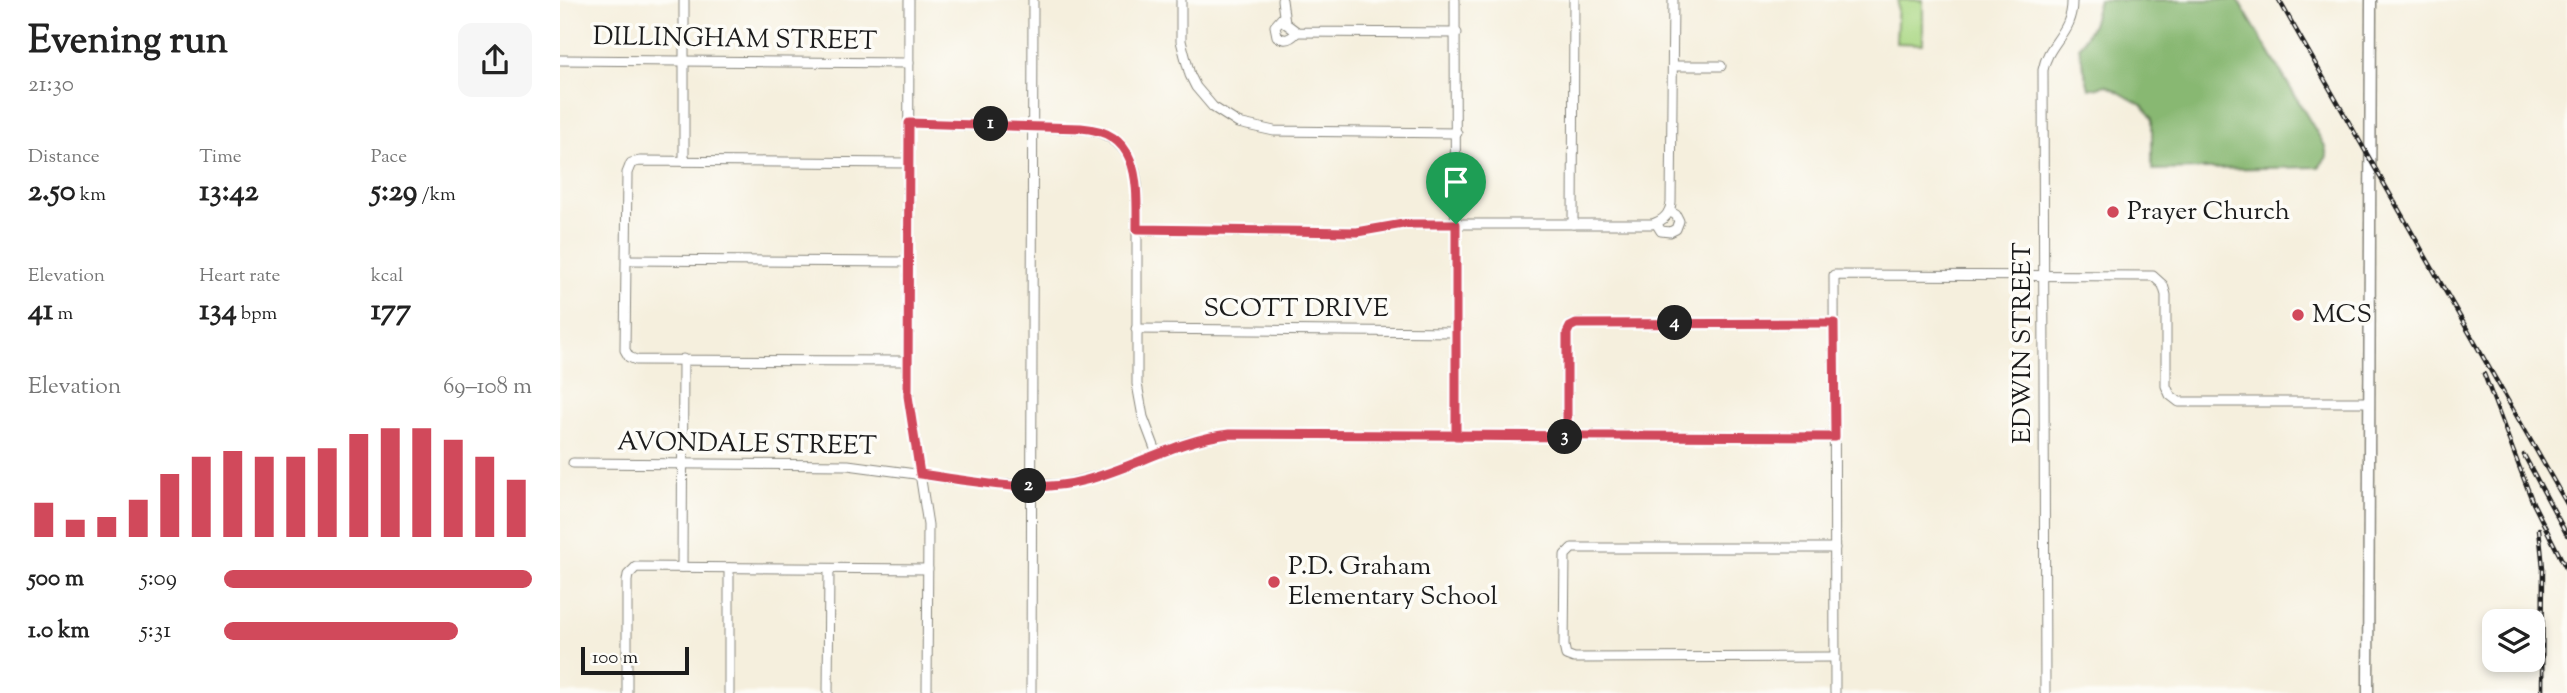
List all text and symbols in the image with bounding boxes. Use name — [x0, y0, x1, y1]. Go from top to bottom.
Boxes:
text: Evening run — [28, 16, 228, 70]
street label: DILLINGHAM STREET — [593, 19, 877, 61]
button: share — [458, 23, 532, 97]
text: 21:30 — [28, 69, 74, 102]
pin: 1 — [974, 106, 1008, 142]
text: 1 — [987, 110, 994, 137]
text: Distance — [28, 144, 100, 171]
text: Time — [199, 144, 242, 171]
text: Pace — [371, 144, 407, 171]
pin — [1426, 152, 1486, 224]
icon: arrive — [1437, 163, 1475, 201]
text: 2.50 — [28, 171, 76, 214]
text: 13:42 — [199, 171, 259, 214]
text: 5:29 — [371, 171, 417, 214]
text: km — [76, 182, 106, 209]
text: /km — [417, 182, 456, 209]
place label: Prayer Church — [2127, 194, 2290, 231]
marker: Prayer Church — [2105, 204, 2121, 220]
street label: EDWIN STREET — [2005, 242, 2042, 444]
text: Elevation — [28, 263, 105, 290]
text: Heart rate — [199, 263, 280, 290]
text: kcal — [371, 263, 403, 290]
text: 41 — [28, 290, 53, 333]
text: 134 — [199, 290, 237, 333]
text: 177 — [371, 290, 411, 333]
street label: SCOTT DRIVE — [1203, 291, 1389, 328]
place label: MCS — [2312, 297, 2372, 334]
text: m — [53, 301, 73, 328]
text: bpm — [237, 301, 277, 328]
pin: 4 — [1658, 306, 1692, 340]
marker: MCS — [2290, 307, 2306, 323]
text: 4 — [1670, 309, 1679, 336]
text: Elevation — [28, 371, 121, 404]
text: 69–108 m — [443, 371, 532, 404]
pin: 3 — [1548, 420, 1583, 454]
text: 3 — [1561, 423, 1568, 450]
street label: AVONDALE STREET — [617, 424, 877, 466]
pin: 2 — [1012, 468, 1046, 504]
text: 2 — [1024, 472, 1033, 499]
place label: P.D. Graham Elementary School — [1288, 549, 1498, 616]
text: 500 m — [28, 563, 84, 596]
text: 5:09 — [140, 563, 177, 596]
marker: P.D. Graham Elementary School — [1266, 574, 1282, 590]
map controls — [2482, 609, 2545, 672]
button: layers — [2482, 609, 2545, 672]
text: 1.0 km — [28, 615, 90, 648]
text: 5:31 — [140, 615, 171, 648]
scale bar — [581, 644, 690, 676]
text: 100 m — [592, 645, 638, 672]

